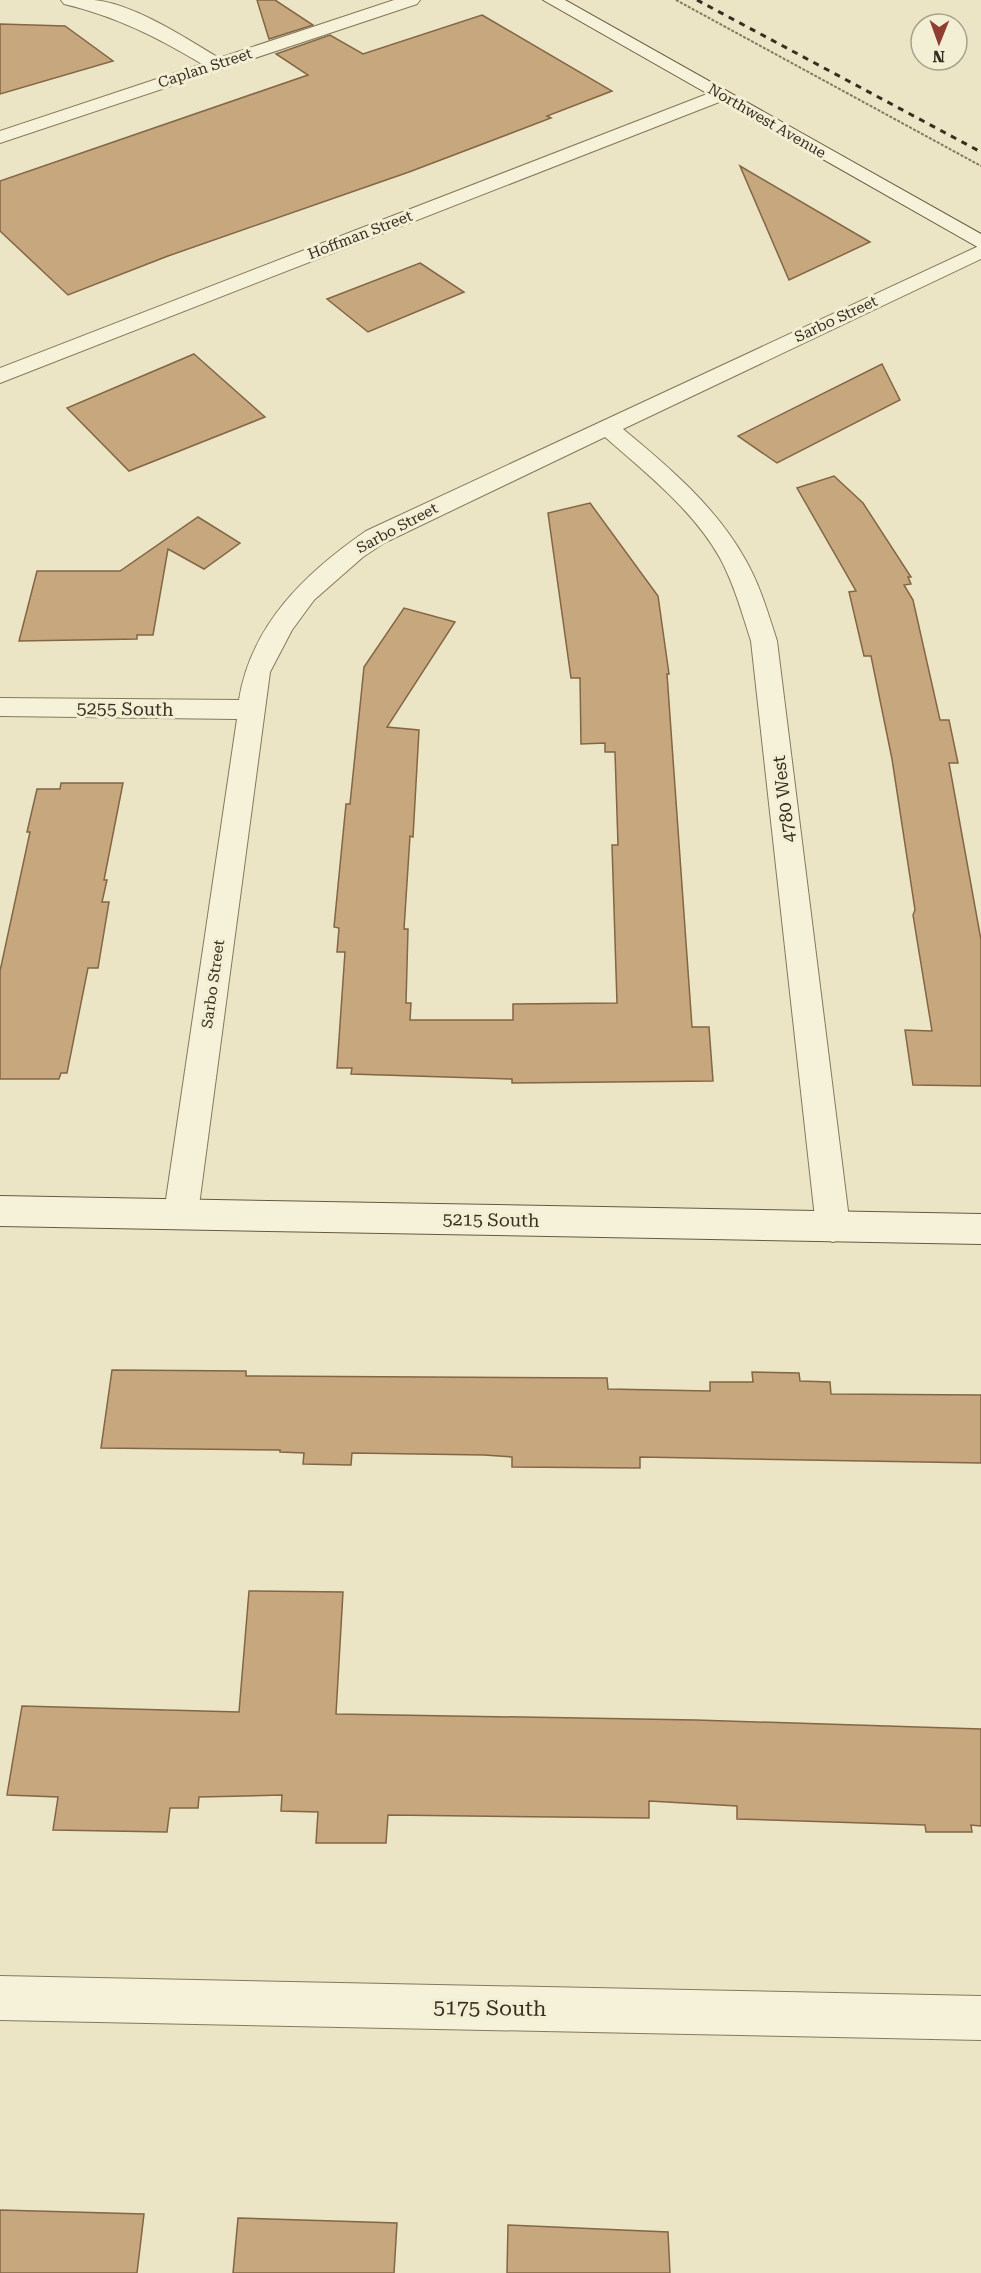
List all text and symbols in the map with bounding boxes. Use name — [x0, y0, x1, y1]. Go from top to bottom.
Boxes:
north arrow — [909, 12, 969, 72]
street label: Caplan Street — [156, 44, 255, 92]
text: N — [932, 47, 945, 66]
street label: Northwest Avenue — [705, 80, 829, 162]
street label: Hoffman Street — [305, 207, 415, 263]
street label: Sarbo Street — [792, 292, 881, 346]
street label: Sarbo Street — [353, 499, 441, 557]
street label: 5255 South — [76, 697, 174, 720]
street label: 4780 West — [768, 754, 799, 844]
street label: Sarbo Street — [198, 938, 228, 1030]
street label: 5215 South — [442, 1208, 540, 1231]
street label: 5175 South — [433, 1995, 547, 2021]

